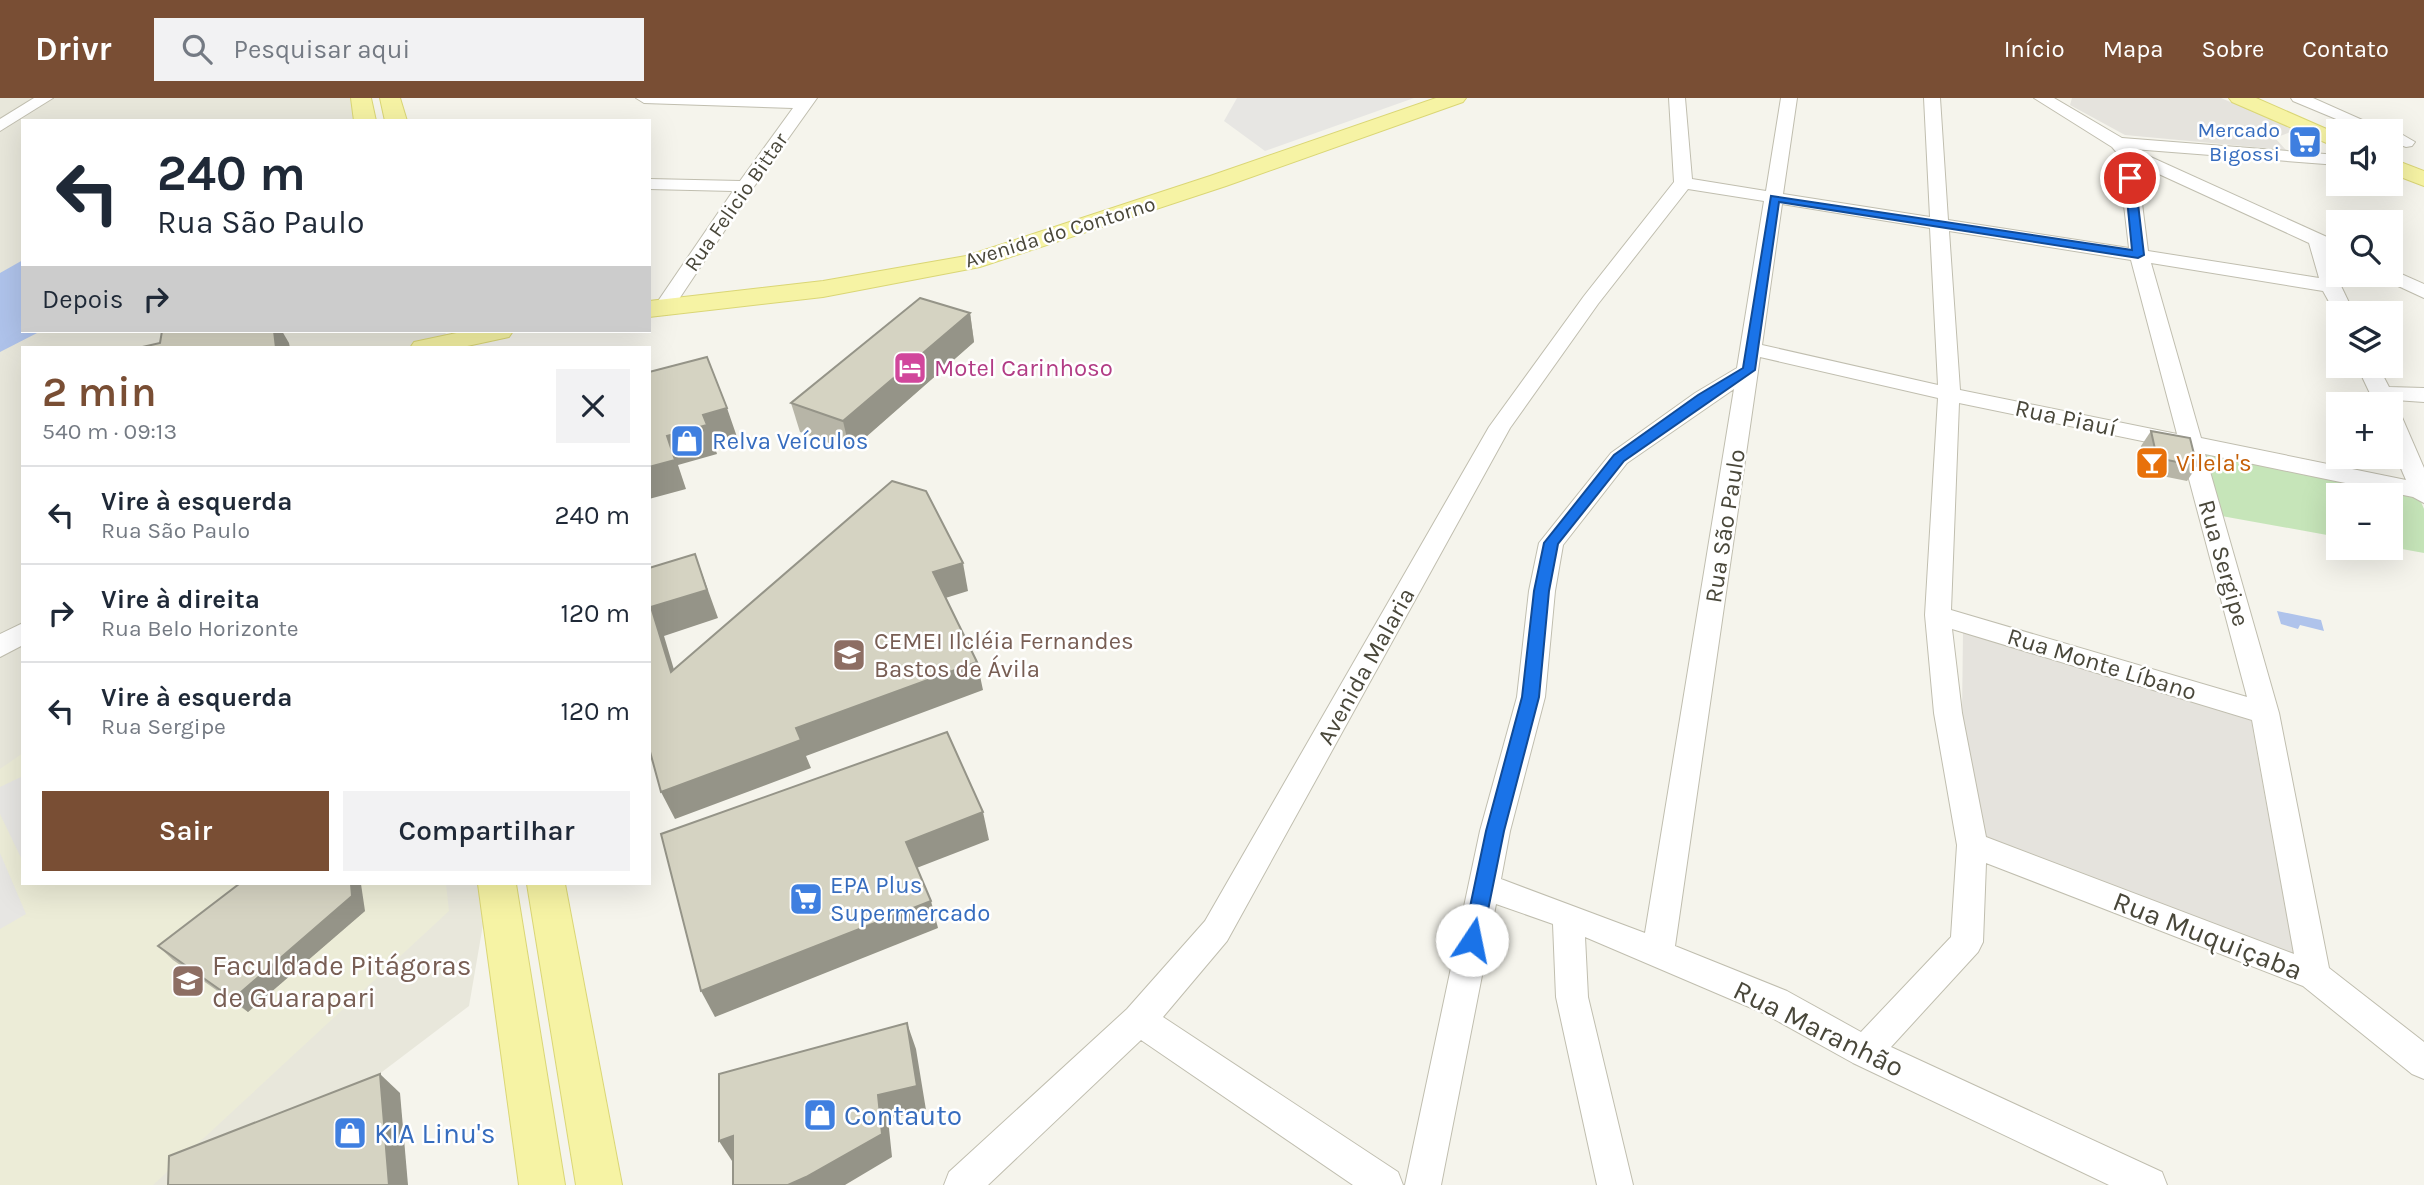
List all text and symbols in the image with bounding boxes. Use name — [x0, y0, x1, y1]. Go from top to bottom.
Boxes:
search box — [154, 18, 644, 81]
text: Drivr — [35, 30, 112, 68]
icon: search — [178, 30, 216, 68]
text: Pesquisar aqui — [234, 34, 410, 65]
text: Início — [2004, 35, 2065, 63]
text: Mapa — [2103, 35, 2163, 63]
text: Sobre — [2201, 35, 2264, 63]
text: Contato — [2302, 35, 2389, 63]
place label: Mercado Bigossi — [2198, 118, 2280, 166]
map controls — [2326, 119, 2403, 560]
button: sound — [2326, 119, 2403, 196]
supermarket icon: Mercado Bigossi — [2286, 123, 2324, 161]
street label: Rua Felicio Bittar — [679, 128, 793, 276]
text: 240 m — [157, 145, 306, 202]
icon: left — [42, 147, 133, 238]
pin — [2100, 148, 2160, 208]
icon: arrive — [2111, 159, 2149, 197]
street label: Avenida do Contorno — [962, 192, 1158, 272]
text: Rua São Paulo — [157, 204, 364, 241]
button: search — [2326, 210, 2403, 287]
icon: right — [137, 280, 175, 318]
text: Depois — [42, 284, 123, 315]
button: layers — [2326, 301, 2403, 378]
hotel icon: Motel Carinhoso — [891, 349, 929, 387]
place label: Motel Carinhoso — [934, 354, 1113, 382]
text: 2 min — [42, 367, 157, 417]
button: close — [556, 369, 630, 443]
button: + — [2326, 392, 2403, 469]
street label: Rua Piauí — [2012, 394, 2120, 443]
text: 540 m · 09:13 — [42, 418, 177, 445]
shop icon: Relva Veículos — [668, 422, 706, 460]
place label: Relva Veículos — [712, 427, 868, 455]
bar icon: Vilela's — [2133, 444, 2171, 482]
street label: Rua São Paulo — [1699, 447, 1751, 605]
place label: Vilela's — [2176, 449, 2252, 477]
button: − — [2326, 483, 2403, 560]
text: Vire à esquerda — [101, 486, 292, 517]
icon: left — [42, 496, 80, 534]
street label: Rua Sergipe — [2193, 497, 2255, 629]
text: 240 m — [554, 500, 630, 531]
text: Rua São Paulo — [101, 517, 250, 544]
street label: Avenida Malaria — [1311, 583, 1421, 749]
text: Vire à direita — [101, 584, 260, 615]
icon: right — [42, 594, 80, 632]
text: 120 m — [560, 598, 630, 629]
text: Rua Belo Horizonte — [101, 615, 299, 642]
street label: Rua Monte Líbano — [2004, 622, 2200, 706]
place label: CEMEI Ilcléia Fernandes Bastos de Ávila — [874, 627, 1134, 683]
school or university icon: CEMEI Ilcléia Fernandes Bastos de Ávila — [830, 636, 868, 674]
text: Vire à esquerda — [101, 682, 292, 713]
icon: left — [42, 692, 80, 730]
text: 120 m — [560, 696, 630, 727]
text: Rua Sergipe — [101, 713, 226, 740]
button: Sair — [42, 791, 329, 871]
button: Compartilhar — [343, 791, 630, 871]
place label: EPA Plus Supermercado — [830, 871, 990, 927]
supermarket icon: EPA Plus Supermercado — [787, 880, 825, 918]
street label: Rua Muquiçaba — [2108, 884, 2307, 987]
position arrow — [1435, 903, 1509, 977]
place label: Faculdade Pitágoras de Guarapari — [212, 949, 471, 1014]
school or university icon: Faculdade Pitágoras de Guarapari — [169, 962, 207, 1000]
street label: Rua Maranhão — [1728, 973, 1909, 1084]
shop icon: Contauto — [801, 1096, 839, 1134]
place label: Contauto — [844, 1099, 962, 1132]
shop icon: KIA Linu's — [331, 1114, 369, 1152]
place label: KIA Linu's — [374, 1117, 495, 1150]

